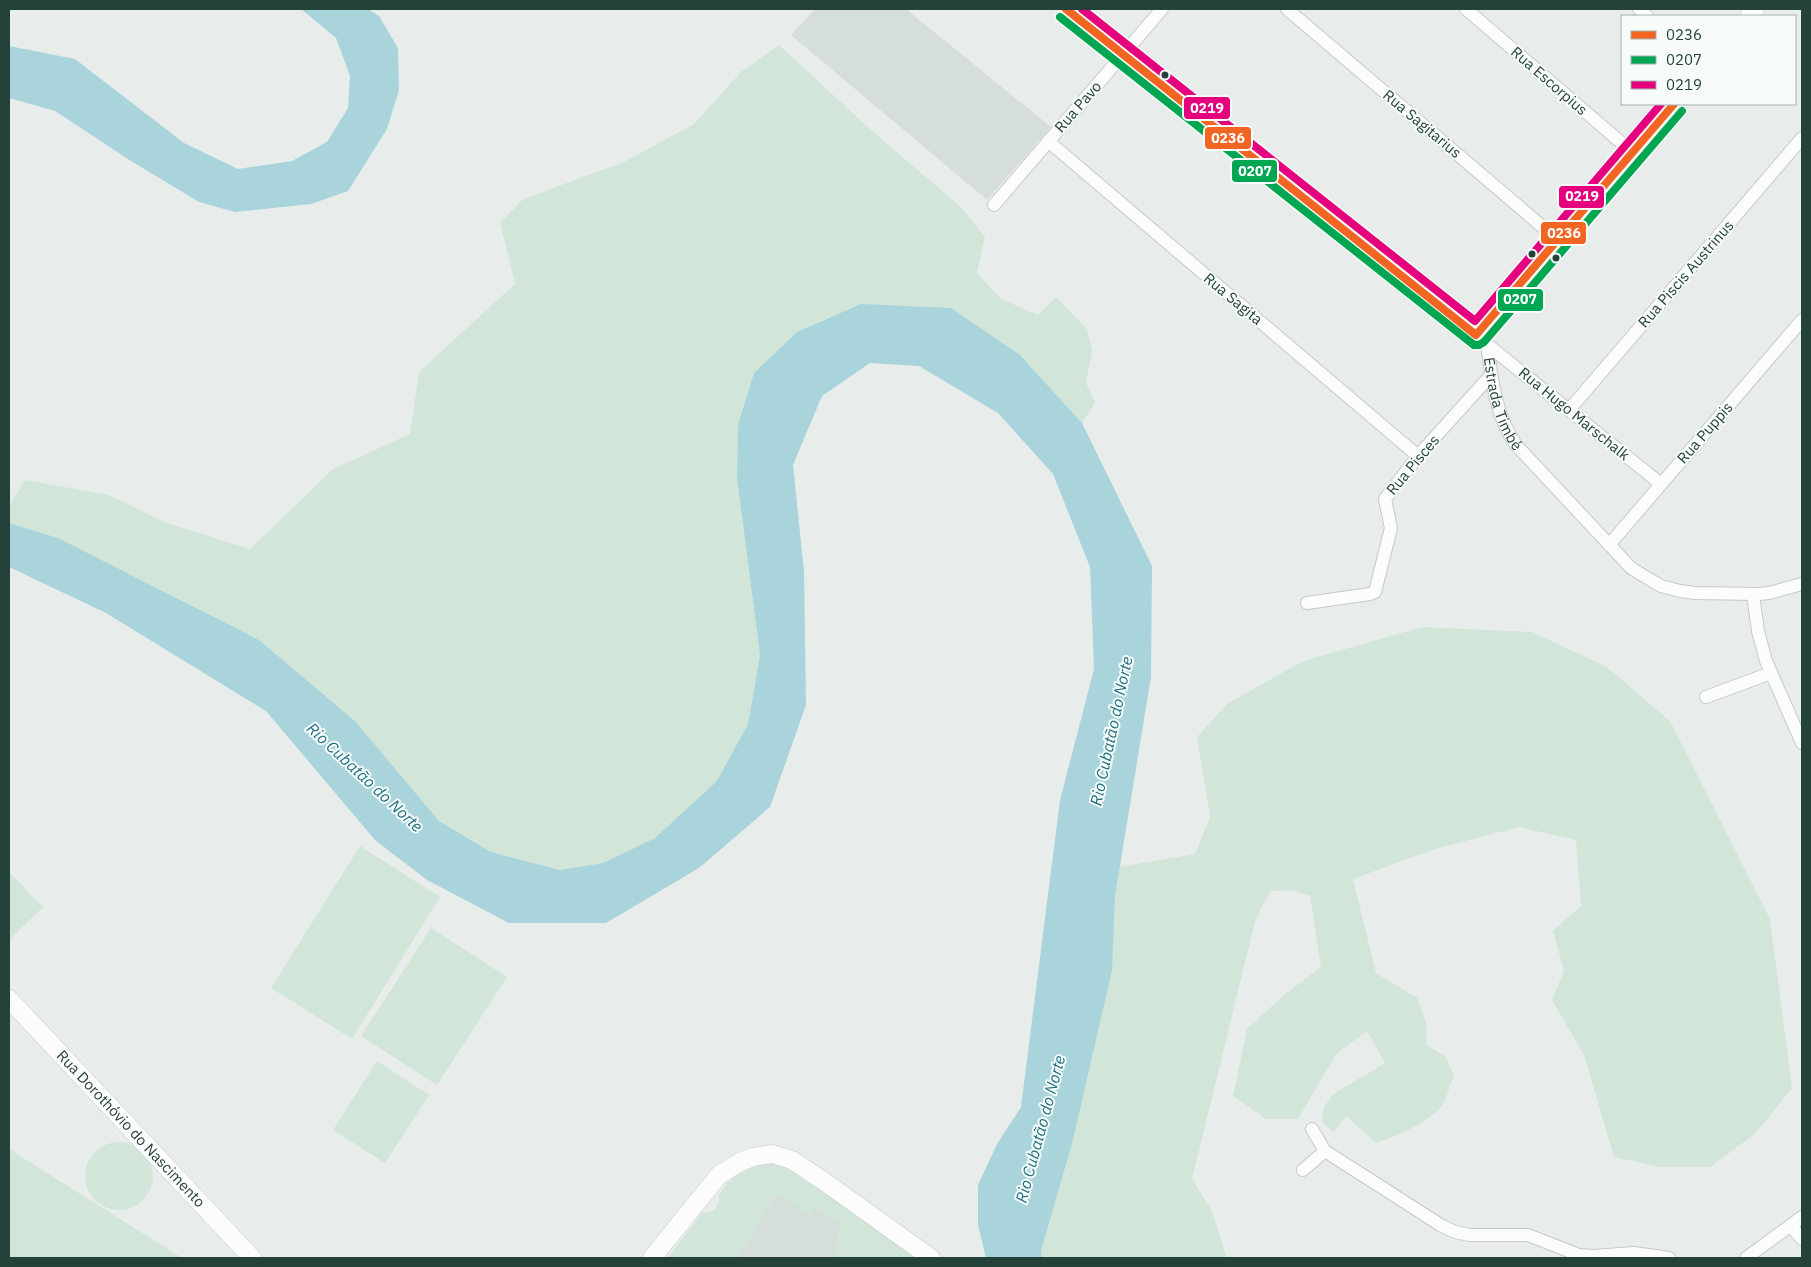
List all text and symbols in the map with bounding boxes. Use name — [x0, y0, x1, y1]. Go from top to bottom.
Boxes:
legend — [1621, 15, 1796, 105]
text: 0236 — [1666, 25, 1702, 44]
street label: Rua Escorpius — [1507, 42, 1592, 119]
text: 0207 — [1666, 50, 1702, 69]
unlabelled marker — [1160, 70, 1170, 80]
text: 0219 — [1666, 75, 1702, 94]
street label: Rua Pavo — [1050, 77, 1105, 136]
street label: Rua Sagitarius — [1379, 85, 1465, 162]
line badge: 0219 — [1183, 96, 1231, 120]
text: 0219 — [1190, 99, 1224, 117]
line badge: 0236 — [1204, 126, 1252, 150]
text: 0236 — [1211, 129, 1245, 147]
line badge: 0207 — [1231, 159, 1278, 183]
text: 0207 — [1238, 162, 1272, 180]
line badge: 0219 — [1558, 185, 1605, 209]
text: 0219 — [1565, 187, 1599, 205]
street label: Rua Piscis Austrinus — [1634, 216, 1737, 331]
line badge: 0236 — [1540, 221, 1587, 245]
text: 0236 — [1547, 224, 1581, 242]
unlabelled marker — [1527, 249, 1537, 259]
unlabelled marker — [1551, 253, 1561, 263]
street label: Rua Sagita — [1200, 268, 1267, 329]
line badge: 0207 — [1497, 288, 1544, 312]
text: 0207 — [1503, 290, 1537, 308]
street label: Estrada Timbé — [1480, 356, 1526, 454]
street label: Rua Hugo Marschalk — [1515, 363, 1634, 464]
street label: Rua Puppis — [1673, 398, 1737, 467]
street label: Rua Pisces — [1382, 431, 1443, 499]
water label: Rio Cubatão do Norte — [1085, 655, 1137, 807]
water label: Rio Cubatão do Norte — [303, 718, 427, 836]
street label: Rua Dorothóvio do Nascimento — [53, 1046, 209, 1211]
water label: Rio Cubatão do Norte — [1011, 1053, 1069, 1205]

